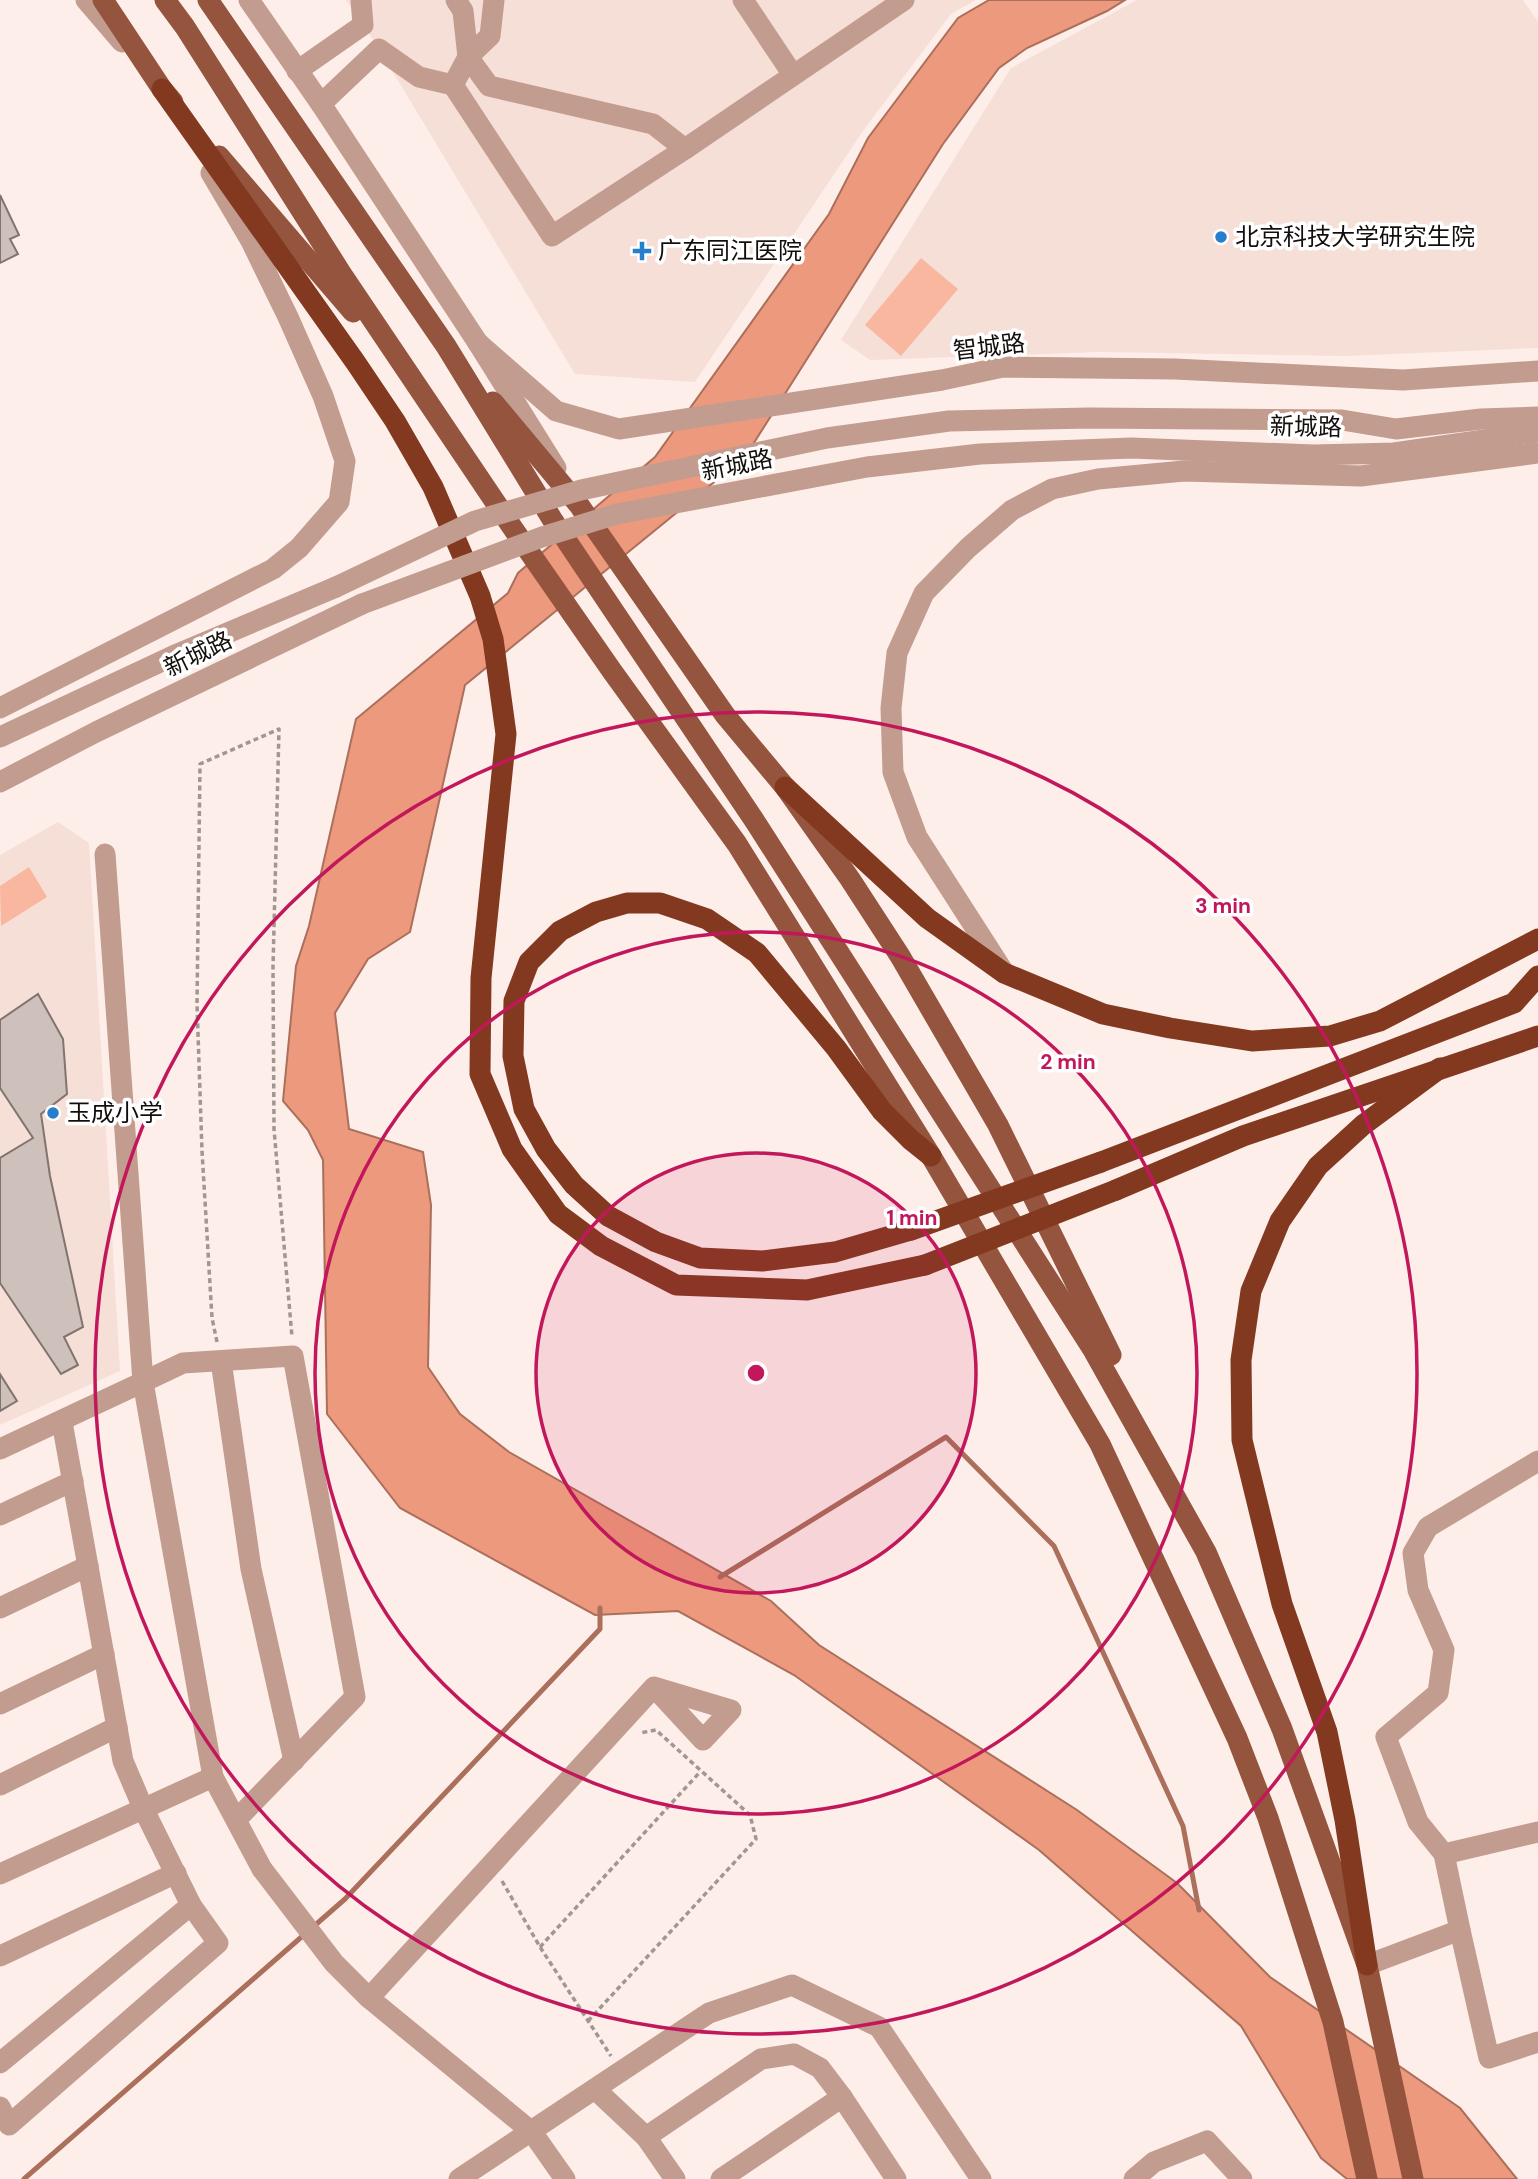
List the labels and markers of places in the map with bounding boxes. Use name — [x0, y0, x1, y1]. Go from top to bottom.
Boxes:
place label: 北京科技大学研究生院 — [1235, 221, 1475, 252]
marker: 北京科技大学研究生院 — [1213, 229, 1229, 245]
place label: 广东同江医院 — [658, 235, 802, 266]
marker: 广东同江医院 — [632, 241, 652, 261]
place label: 玉成小学 — [67, 1097, 163, 1128]
marker: 玉成小学 — [45, 1105, 61, 1121]
centre of rings — [744, 1361, 768, 1385]

